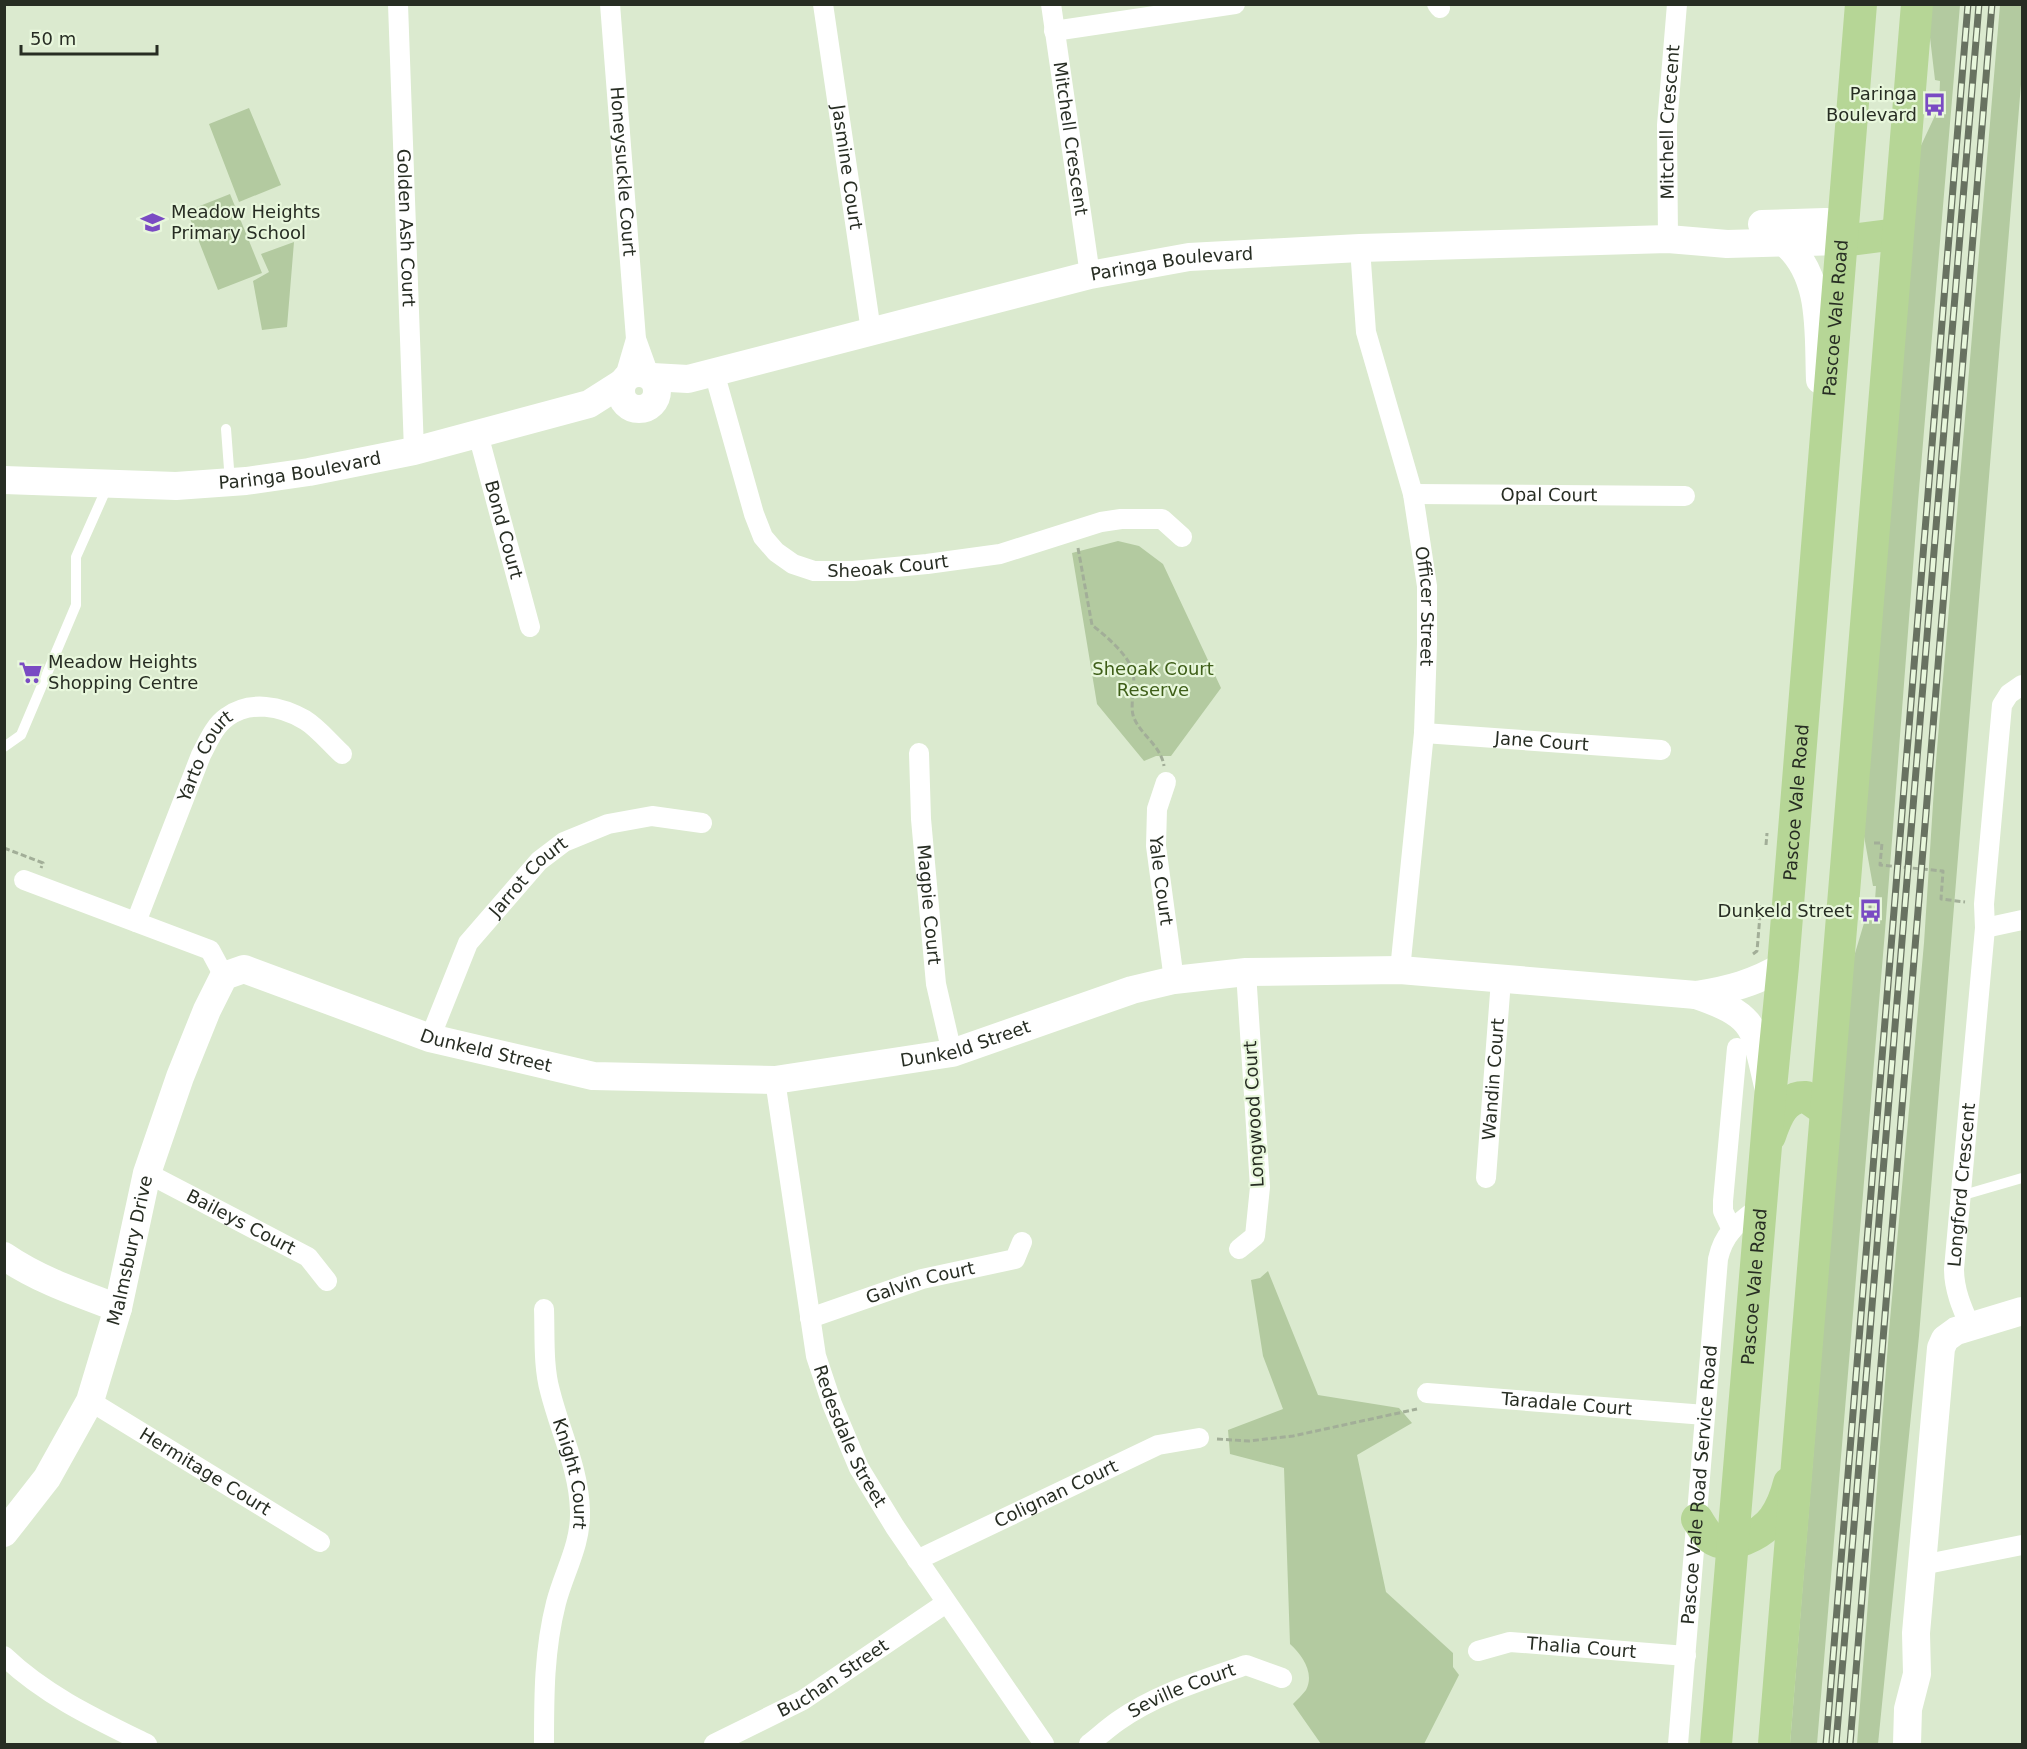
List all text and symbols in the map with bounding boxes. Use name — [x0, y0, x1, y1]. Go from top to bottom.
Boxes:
scale bar — [21, 18, 158, 56]
text: 50 m — [30, 28, 76, 49]
street label: Mitchell Crescent — [1656, 44, 1684, 200]
street label: Mitchell Crescent — [1049, 60, 1092, 217]
place label: Paringa Boulevard — [1826, 83, 1917, 125]
street label: Honeysuckle Court — [606, 86, 641, 257]
bus stop icon: Paringa Boulevard — [1922, 91, 1948, 117]
street label: Jasmine Court — [828, 102, 867, 231]
street label: Golden Ash Court — [393, 149, 420, 307]
place label: Meadow Heights Primary School — [171, 201, 320, 243]
school or university icon: Meadow Heights Primary School — [140, 209, 166, 235]
street label: Pascoe Vale Road — [1818, 239, 1852, 397]
street label: Paringa Boulevard — [1089, 243, 1254, 285]
street label: Paringa Boulevard — [218, 447, 383, 493]
street label: Bond Court — [481, 478, 528, 581]
street label: Opal Court — [1500, 484, 1598, 505]
street label: Officer Street — [1411, 545, 1438, 667]
street label: Sheoak Court — [827, 550, 950, 581]
place label: Meadow Heights Shopping Centre — [48, 651, 198, 693]
park label: Sheoak Court Reserve — [1092, 658, 1214, 700]
supermarket icon: Meadow Heights Shopping Centre — [17, 659, 43, 685]
street label: Yarto Court — [172, 705, 236, 806]
street label: Pascoe Vale Road — [1779, 723, 1813, 882]
street label: Jane Court — [1493, 727, 1589, 755]
street label: Jarrot Court — [484, 832, 571, 922]
street label: Yale Court — [1146, 834, 1178, 927]
street label: Magpie Court — [913, 843, 945, 966]
bus stop icon: Dunkeld Street — [1857, 898, 1883, 924]
place label: Dunkeld Street — [1718, 900, 1852, 921]
street label: Dunkeld Street — [899, 1015, 1033, 1071]
street label: Wandin Court — [1478, 1018, 1508, 1141]
street label: Dunkeld Street — [417, 1024, 554, 1076]
street label: Longwood Court — [1239, 1040, 1268, 1188]
street label: Longford Crescent — [1943, 1102, 1979, 1268]
street label: Malmsbury Drive — [102, 1173, 156, 1328]
street label: Baileys Court — [183, 1185, 299, 1259]
street label: Pascoe Vale Road — [1737, 1207, 1771, 1366]
street label: Galvin Court — [863, 1257, 976, 1308]
street label: Pascoe Vale Road Service Road — [1677, 1344, 1721, 1625]
street label: Redesdale Street — [810, 1362, 891, 1511]
street label: Taradale Court — [1499, 1388, 1633, 1419]
street label: Knight Court — [549, 1415, 591, 1530]
street label: Hermitage Court — [136, 1423, 275, 1519]
street label: Colignan Court — [991, 1455, 1121, 1532]
street label: Thalia Court — [1525, 1632, 1637, 1662]
street label: Buchan Street — [774, 1634, 892, 1721]
street label: Seville Court — [1124, 1658, 1238, 1722]

